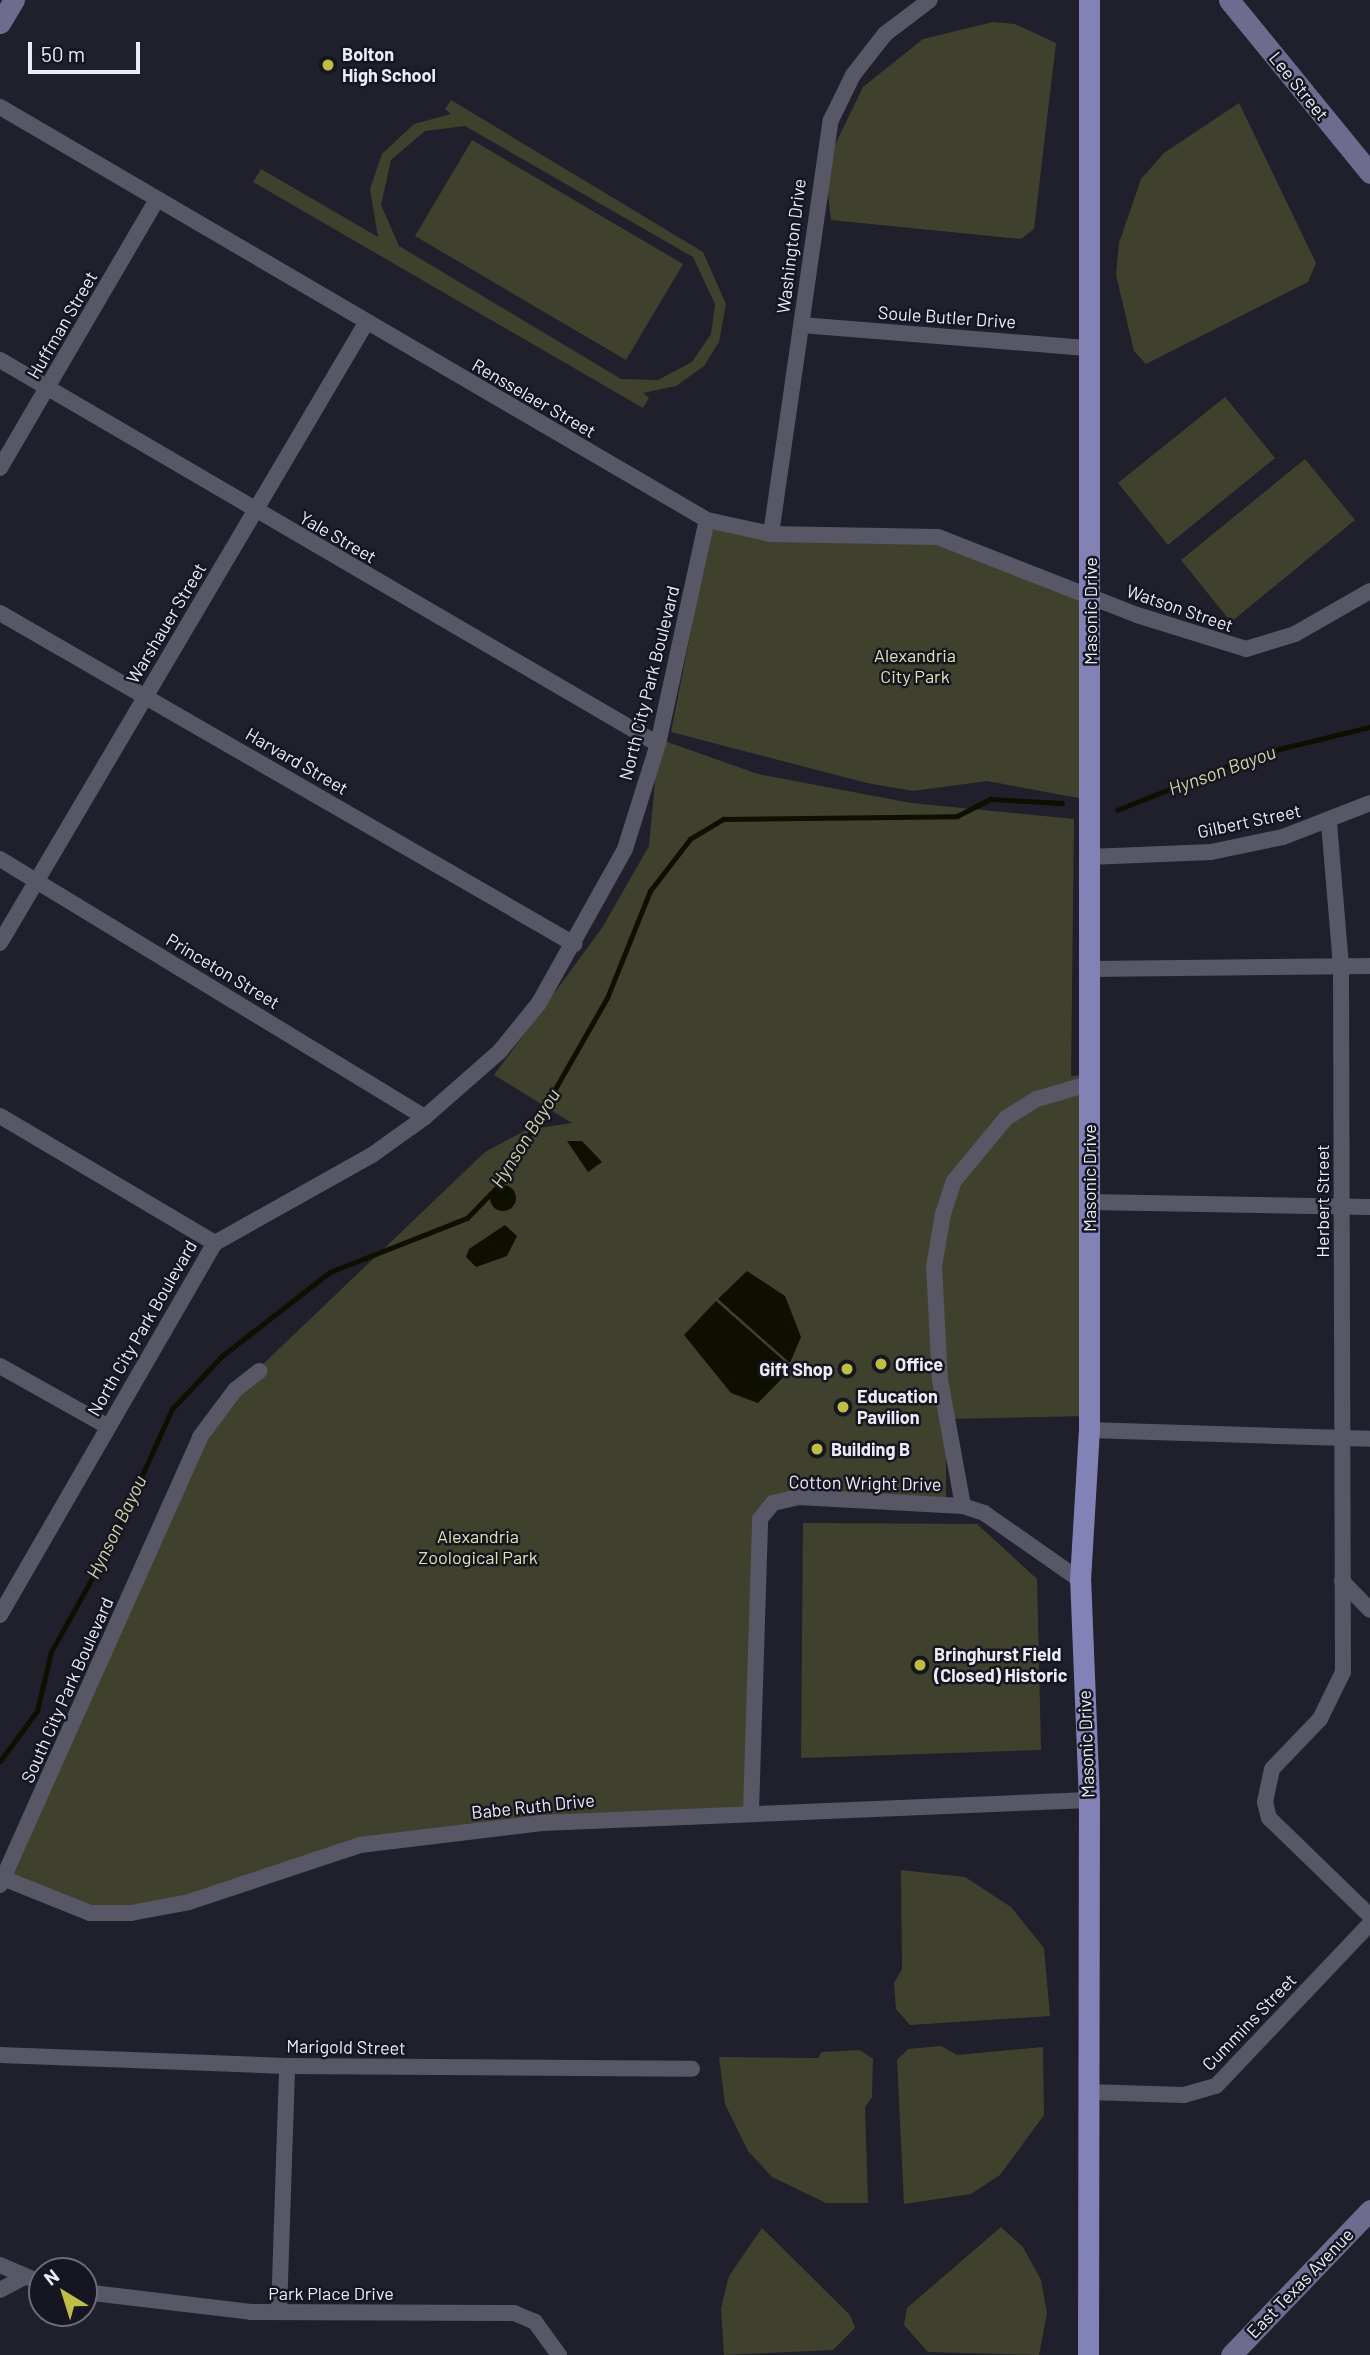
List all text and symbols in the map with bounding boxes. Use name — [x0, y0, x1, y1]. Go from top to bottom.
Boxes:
scale bar — [32, 28, 144, 72]
text: 50 m — [41, 41, 85, 66]
place label: Bolton High School — [342, 44, 436, 86]
street label: Lee Street — [1265, 47, 1333, 125]
marker: Bolton High School — [320, 57, 336, 73]
street label: Washington Drive — [772, 177, 810, 315]
street label: Huffman Street — [22, 267, 102, 383]
street label: Soule Butler Drive — [877, 301, 1017, 333]
street label: Rensselaer Street — [468, 354, 600, 442]
street label: Yale Street — [296, 506, 380, 568]
street label: Masonic Drive — [1079, 557, 1101, 665]
street label: Warshauer Street — [122, 559, 210, 687]
street label: Watson Street — [1124, 580, 1236, 636]
street label: North City Park Boulevard — [614, 584, 684, 782]
park label: Alexandria City Park — [874, 645, 956, 688]
street label: Harvard Street — [242, 723, 352, 799]
water label: Hynson Bayou — [1165, 740, 1279, 800]
street label: Gilbert Street — [1195, 800, 1303, 842]
street label: Princeton Street — [162, 929, 284, 1013]
water label: Hynson Bayou — [486, 1084, 564, 1192]
street label: Masonic Drive — [1078, 1124, 1100, 1232]
street label: Herbert Street — [1311, 1144, 1333, 1258]
street label: North City Park Boulevard — [83, 1236, 201, 1420]
place label: Office — [895, 1353, 943, 1375]
marker: Office — [873, 1356, 889, 1372]
place label: Gift Shop — [759, 1358, 833, 1380]
marker: Gift Shop — [839, 1361, 855, 1377]
place label: Education Pavilion — [857, 1386, 938, 1428]
marker: Education Pavilion — [835, 1399, 851, 1415]
place label: Building B — [831, 1438, 910, 1460]
marker: Building B — [809, 1441, 825, 1457]
water label: Hynson Bayou — [81, 1471, 151, 1583]
street label: Cotton Wright Drive — [788, 1471, 942, 1495]
park label: Alexandria Zoological Park — [418, 1526, 538, 1568]
street label: South City Park Boulevard — [16, 1594, 118, 1786]
place label: Bringhurst Field (Closed) Historic — [934, 1644, 1067, 1686]
marker: Bringhurst Field (Closed) Historic — [912, 1657, 928, 1673]
street label: Masonic Drive — [1073, 1690, 1099, 1798]
street label: Babe Ruth Drive — [470, 1789, 596, 1823]
street label: Cummins Street — [1197, 1969, 1301, 2075]
street label: Marigold Street — [286, 2035, 406, 2059]
street label: East Texas Avenue — [1242, 2224, 1358, 2342]
north arrow — [28, 2257, 98, 2327]
text: N — [39, 2264, 63, 2290]
street label: Park Place Drive — [268, 2282, 394, 2304]

